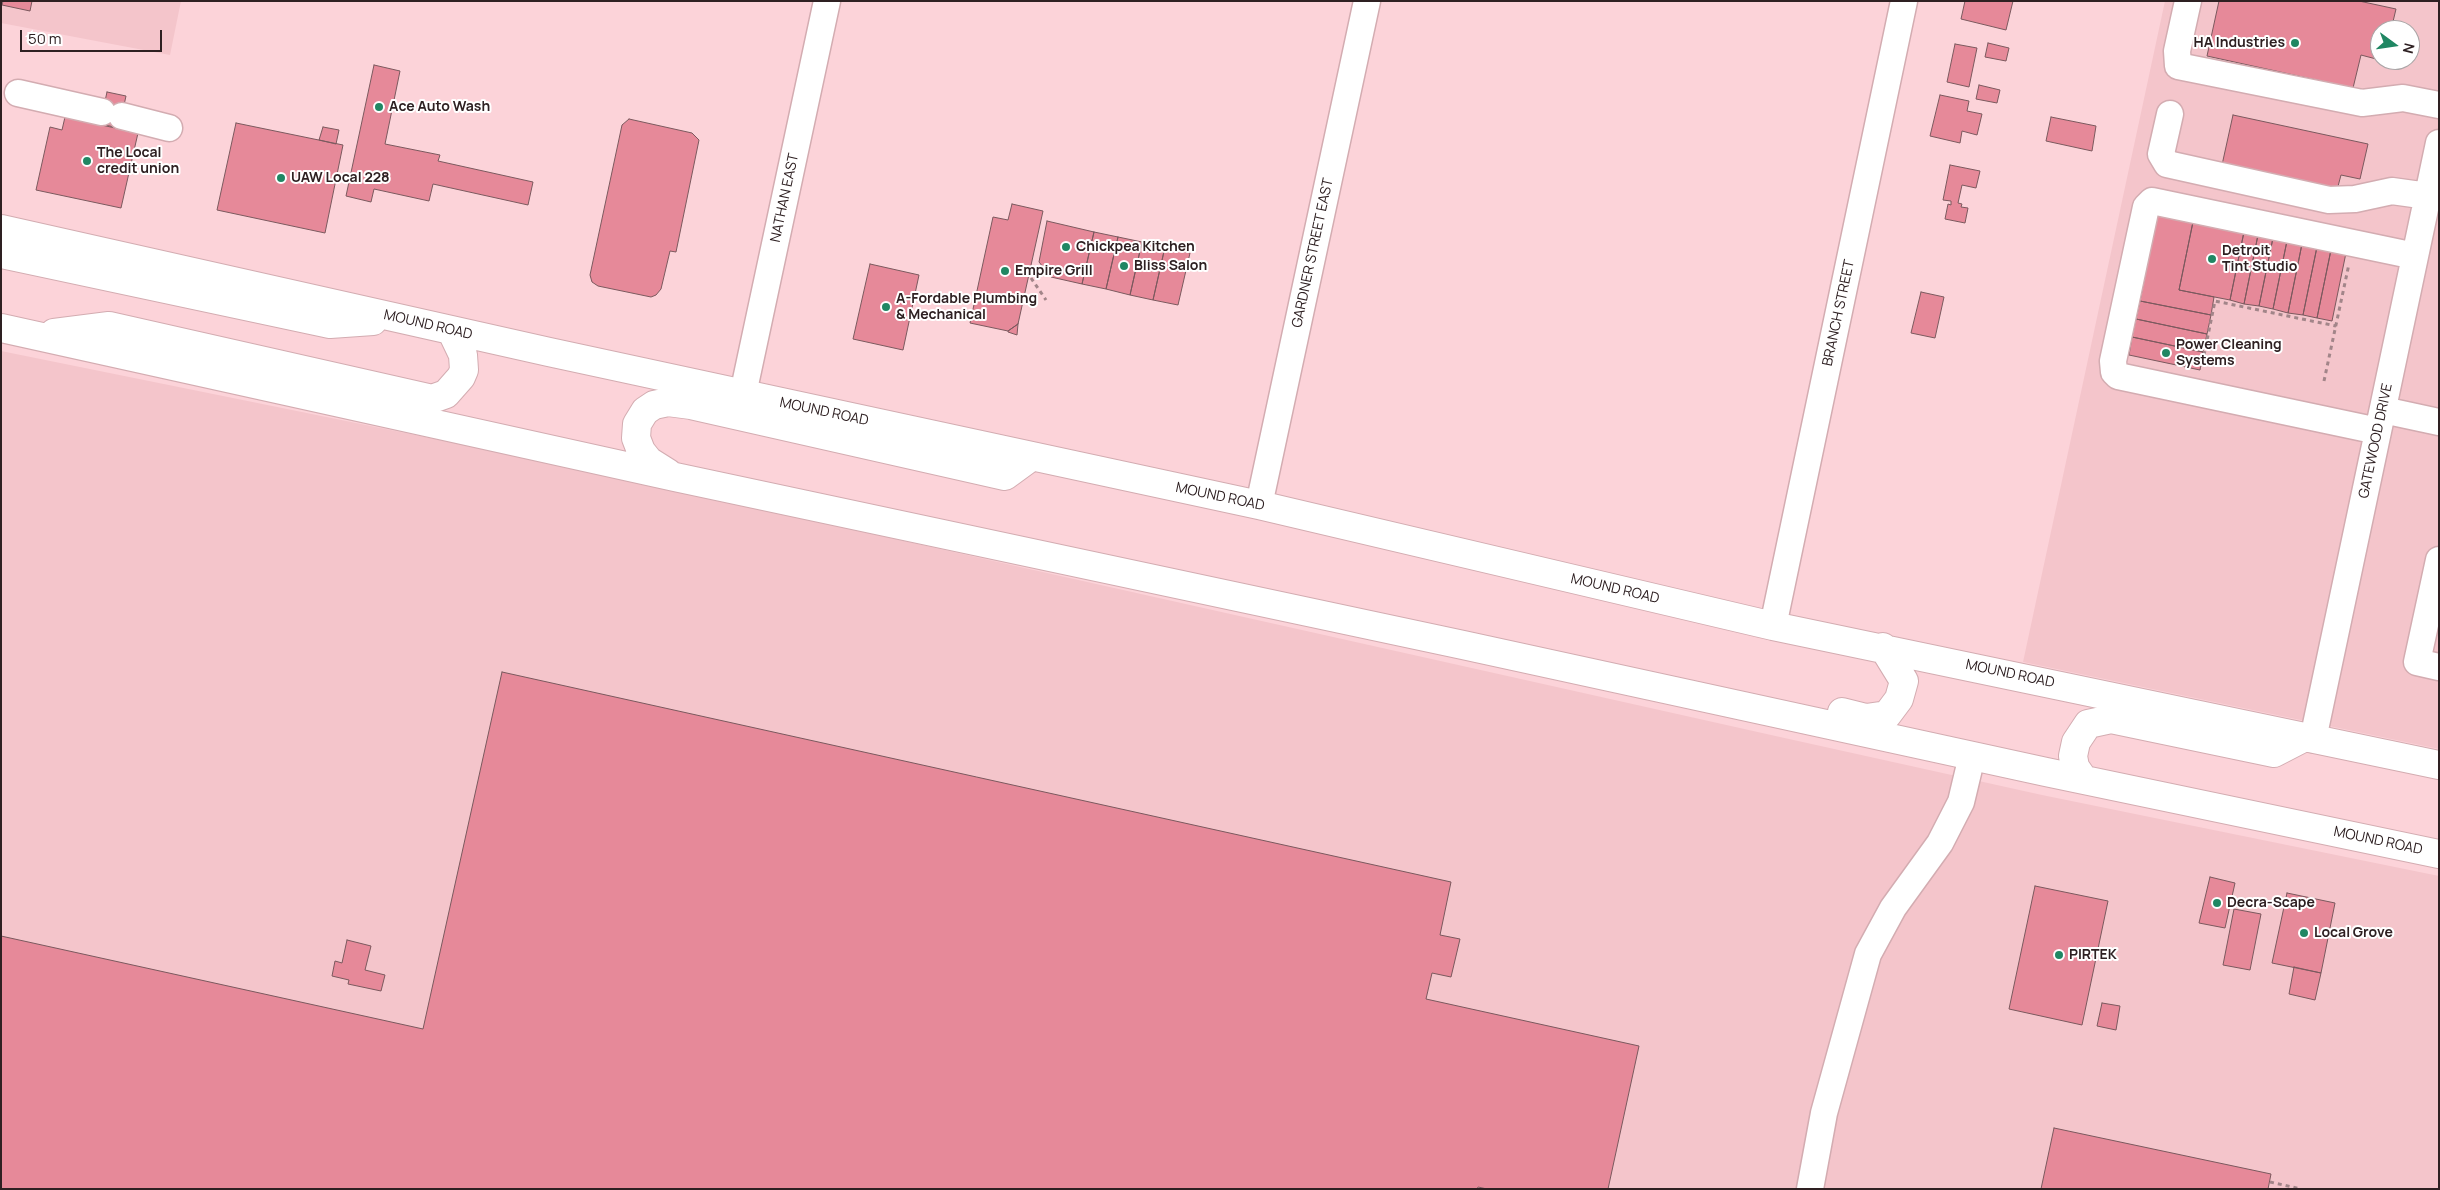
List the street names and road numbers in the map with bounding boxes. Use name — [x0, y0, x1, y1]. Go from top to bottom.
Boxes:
street label: NATHAN EAST — [767, 152, 803, 244]
street label: GARDNER STREET EAST — [1289, 177, 1337, 329]
street label: BRANCH STREET — [1820, 258, 1858, 368]
street label: MOUND ROAD — [382, 307, 474, 343]
street label: GATEWOOD DRIVE — [2356, 382, 2396, 500]
street label: MOUND ROAD — [778, 394, 870, 430]
street label: MOUND ROAD — [1174, 479, 1266, 515]
street label: MOUND ROAD — [1569, 571, 1661, 607]
street label: MOUND ROAD — [1964, 656, 2056, 692]
street label: MOUND ROAD — [2332, 823, 2424, 859]

